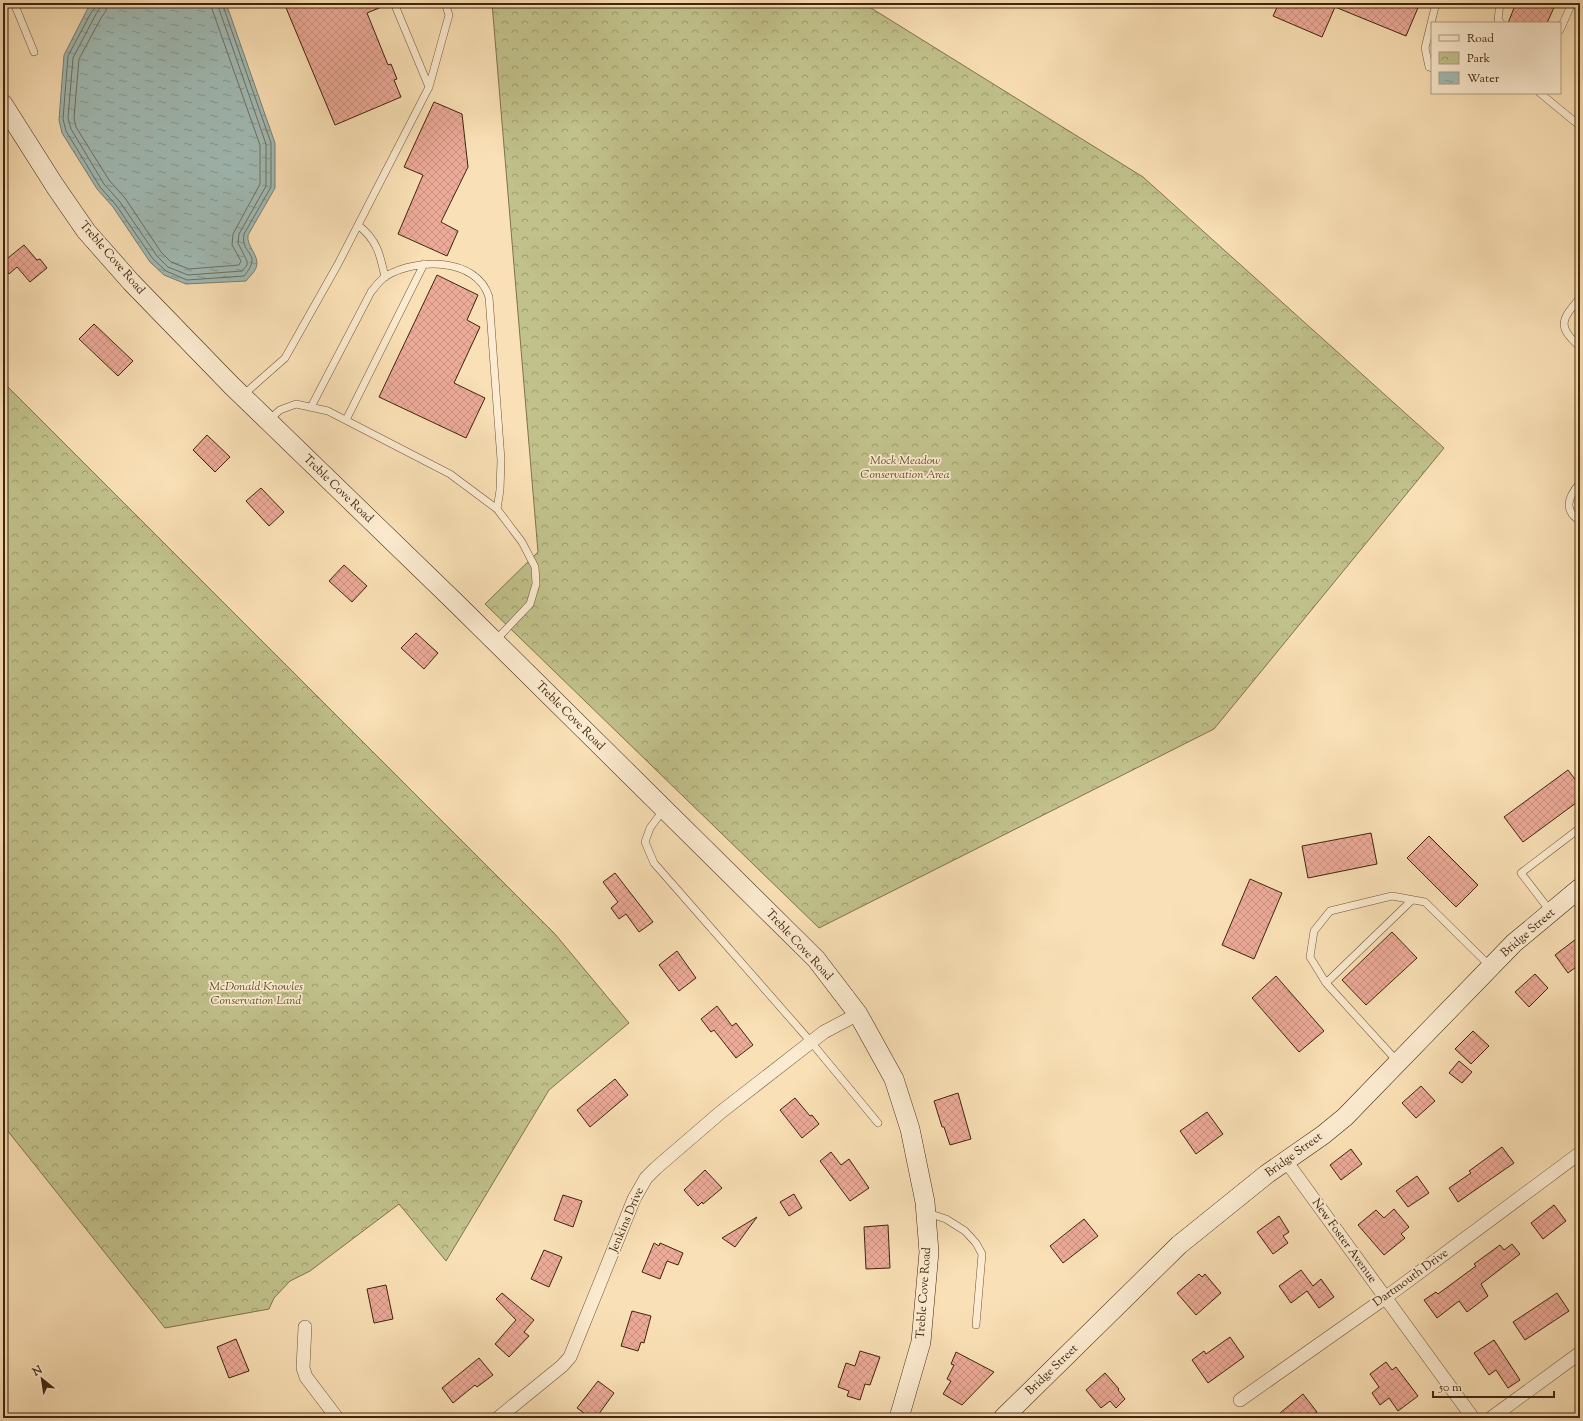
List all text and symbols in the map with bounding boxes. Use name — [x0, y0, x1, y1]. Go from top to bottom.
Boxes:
legend — [1431, 22, 1561, 94]
text: Road — [1467, 30, 1494, 48]
text: Park — [1467, 50, 1490, 68]
text: Water — [1467, 70, 1500, 88]
street label: Treble Cove Road — [75, 217, 149, 299]
street label: Treble Cove Road — [299, 451, 377, 528]
park label: Mock Meadow Conservation Area — [860, 452, 950, 484]
street label: Treble Cove Road — [531, 677, 609, 755]
street label: Bridge Street — [1497, 904, 1559, 962]
street label: Treble Cove Road — [761, 905, 837, 985]
park label: McDonald Knowles Conservation Land — [209, 978, 303, 1010]
street label: Bridge Street — [1262, 1128, 1326, 1182]
street label: Jenkins Drive — [605, 1184, 649, 1256]
street label: New Foster Avenue — [1307, 1195, 1381, 1287]
street label: Dartmouth Drive — [1370, 1244, 1453, 1312]
street label: Treble Cove Road — [912, 1246, 936, 1339]
street label: Bridge Street — [1022, 1340, 1082, 1400]
north arrow — [22, 1359, 62, 1399]
text: N — [29, 1362, 45, 1381]
scale bar — [1433, 1373, 1554, 1399]
text: 50 m — [1438, 1379, 1462, 1397]

